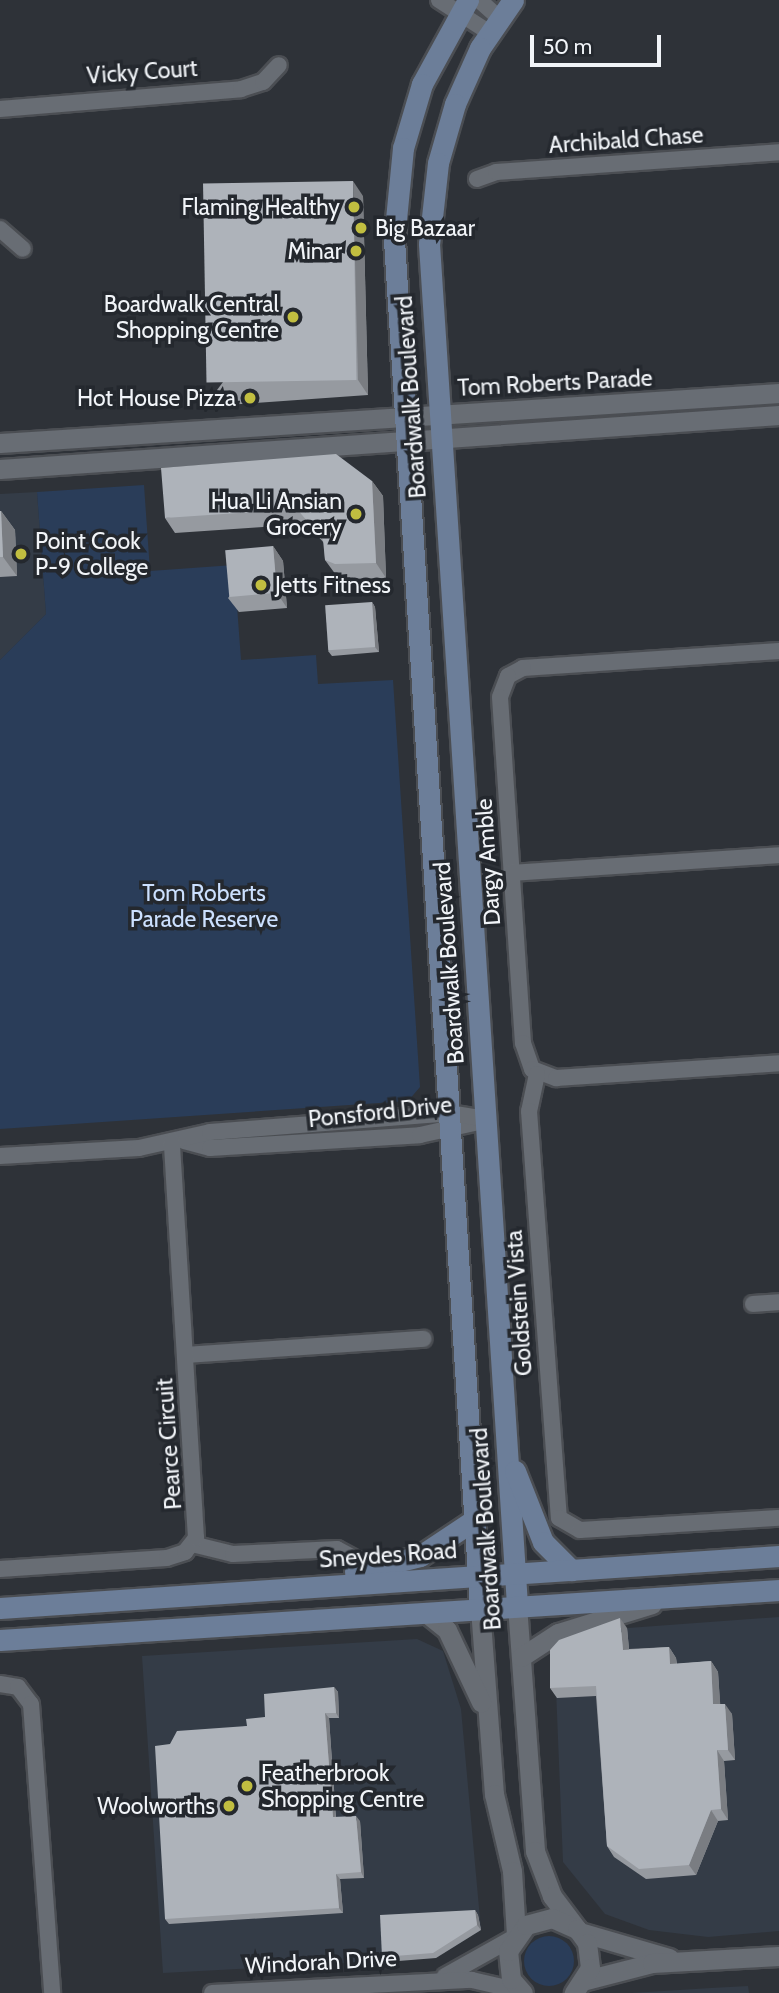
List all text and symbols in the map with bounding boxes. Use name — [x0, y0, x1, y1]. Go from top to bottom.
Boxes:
scale bar — [534, 21, 665, 65]
text: 50 m — [543, 34, 592, 59]
street label: Vicky Court — [86, 54, 198, 90]
street label: Archibald Chase — [548, 121, 704, 159]
place label: Flaming Healthy — [181, 193, 340, 221]
marker: Flaming Healthy — [346, 199, 362, 215]
place label: Big Bazaar — [375, 214, 475, 242]
marker: Big Bazaar — [353, 220, 369, 236]
place label: Minar — [288, 237, 342, 265]
marker: Minar — [348, 243, 364, 259]
place label: Boardwalk Central Shopping Centre — [104, 290, 279, 344]
street label: Boardwalk Boulevard — [390, 295, 432, 499]
marker: Boardwalk Central Shopping Centre — [285, 309, 301, 325]
street label: Tom Roberts Parade — [457, 364, 653, 402]
place label: Hot House Pizza — [77, 384, 236, 412]
marker: Hot House Pizza — [242, 390, 258, 406]
place label: Hua Li Ansian Grocery — [211, 487, 342, 541]
marker: Hua Li Ansian Grocery — [348, 506, 364, 522]
place label: Point Cook P-9 College — [35, 527, 148, 581]
marker: Point Cook P-9 College — [13, 546, 29, 562]
place label: Jetts Fitness — [275, 571, 391, 599]
marker: Jetts Fitness — [253, 577, 269, 593]
street label: Dargy Amble — [470, 798, 506, 926]
street label: Boardwalk Boulevard — [428, 861, 470, 1065]
park label: Tom Roberts Parade Reserve — [130, 879, 278, 933]
street label: Ponsford Drive — [307, 1091, 453, 1133]
street label: Goldstein Vista — [500, 1229, 538, 1377]
street label: Pearce Circuit — [151, 1377, 187, 1511]
street label: Boardwalk Boulevard — [465, 1427, 507, 1631]
street label: Sneydes Road — [318, 1536, 458, 1574]
place label: Featherbrook Shopping Centre — [261, 1759, 424, 1813]
marker: Featherbrook Shopping Centre — [239, 1778, 255, 1794]
place label: Woolworths — [97, 1792, 215, 1820]
marker: Woolworths — [221, 1798, 237, 1814]
street label: Windorah Drive — [244, 1944, 398, 1980]

